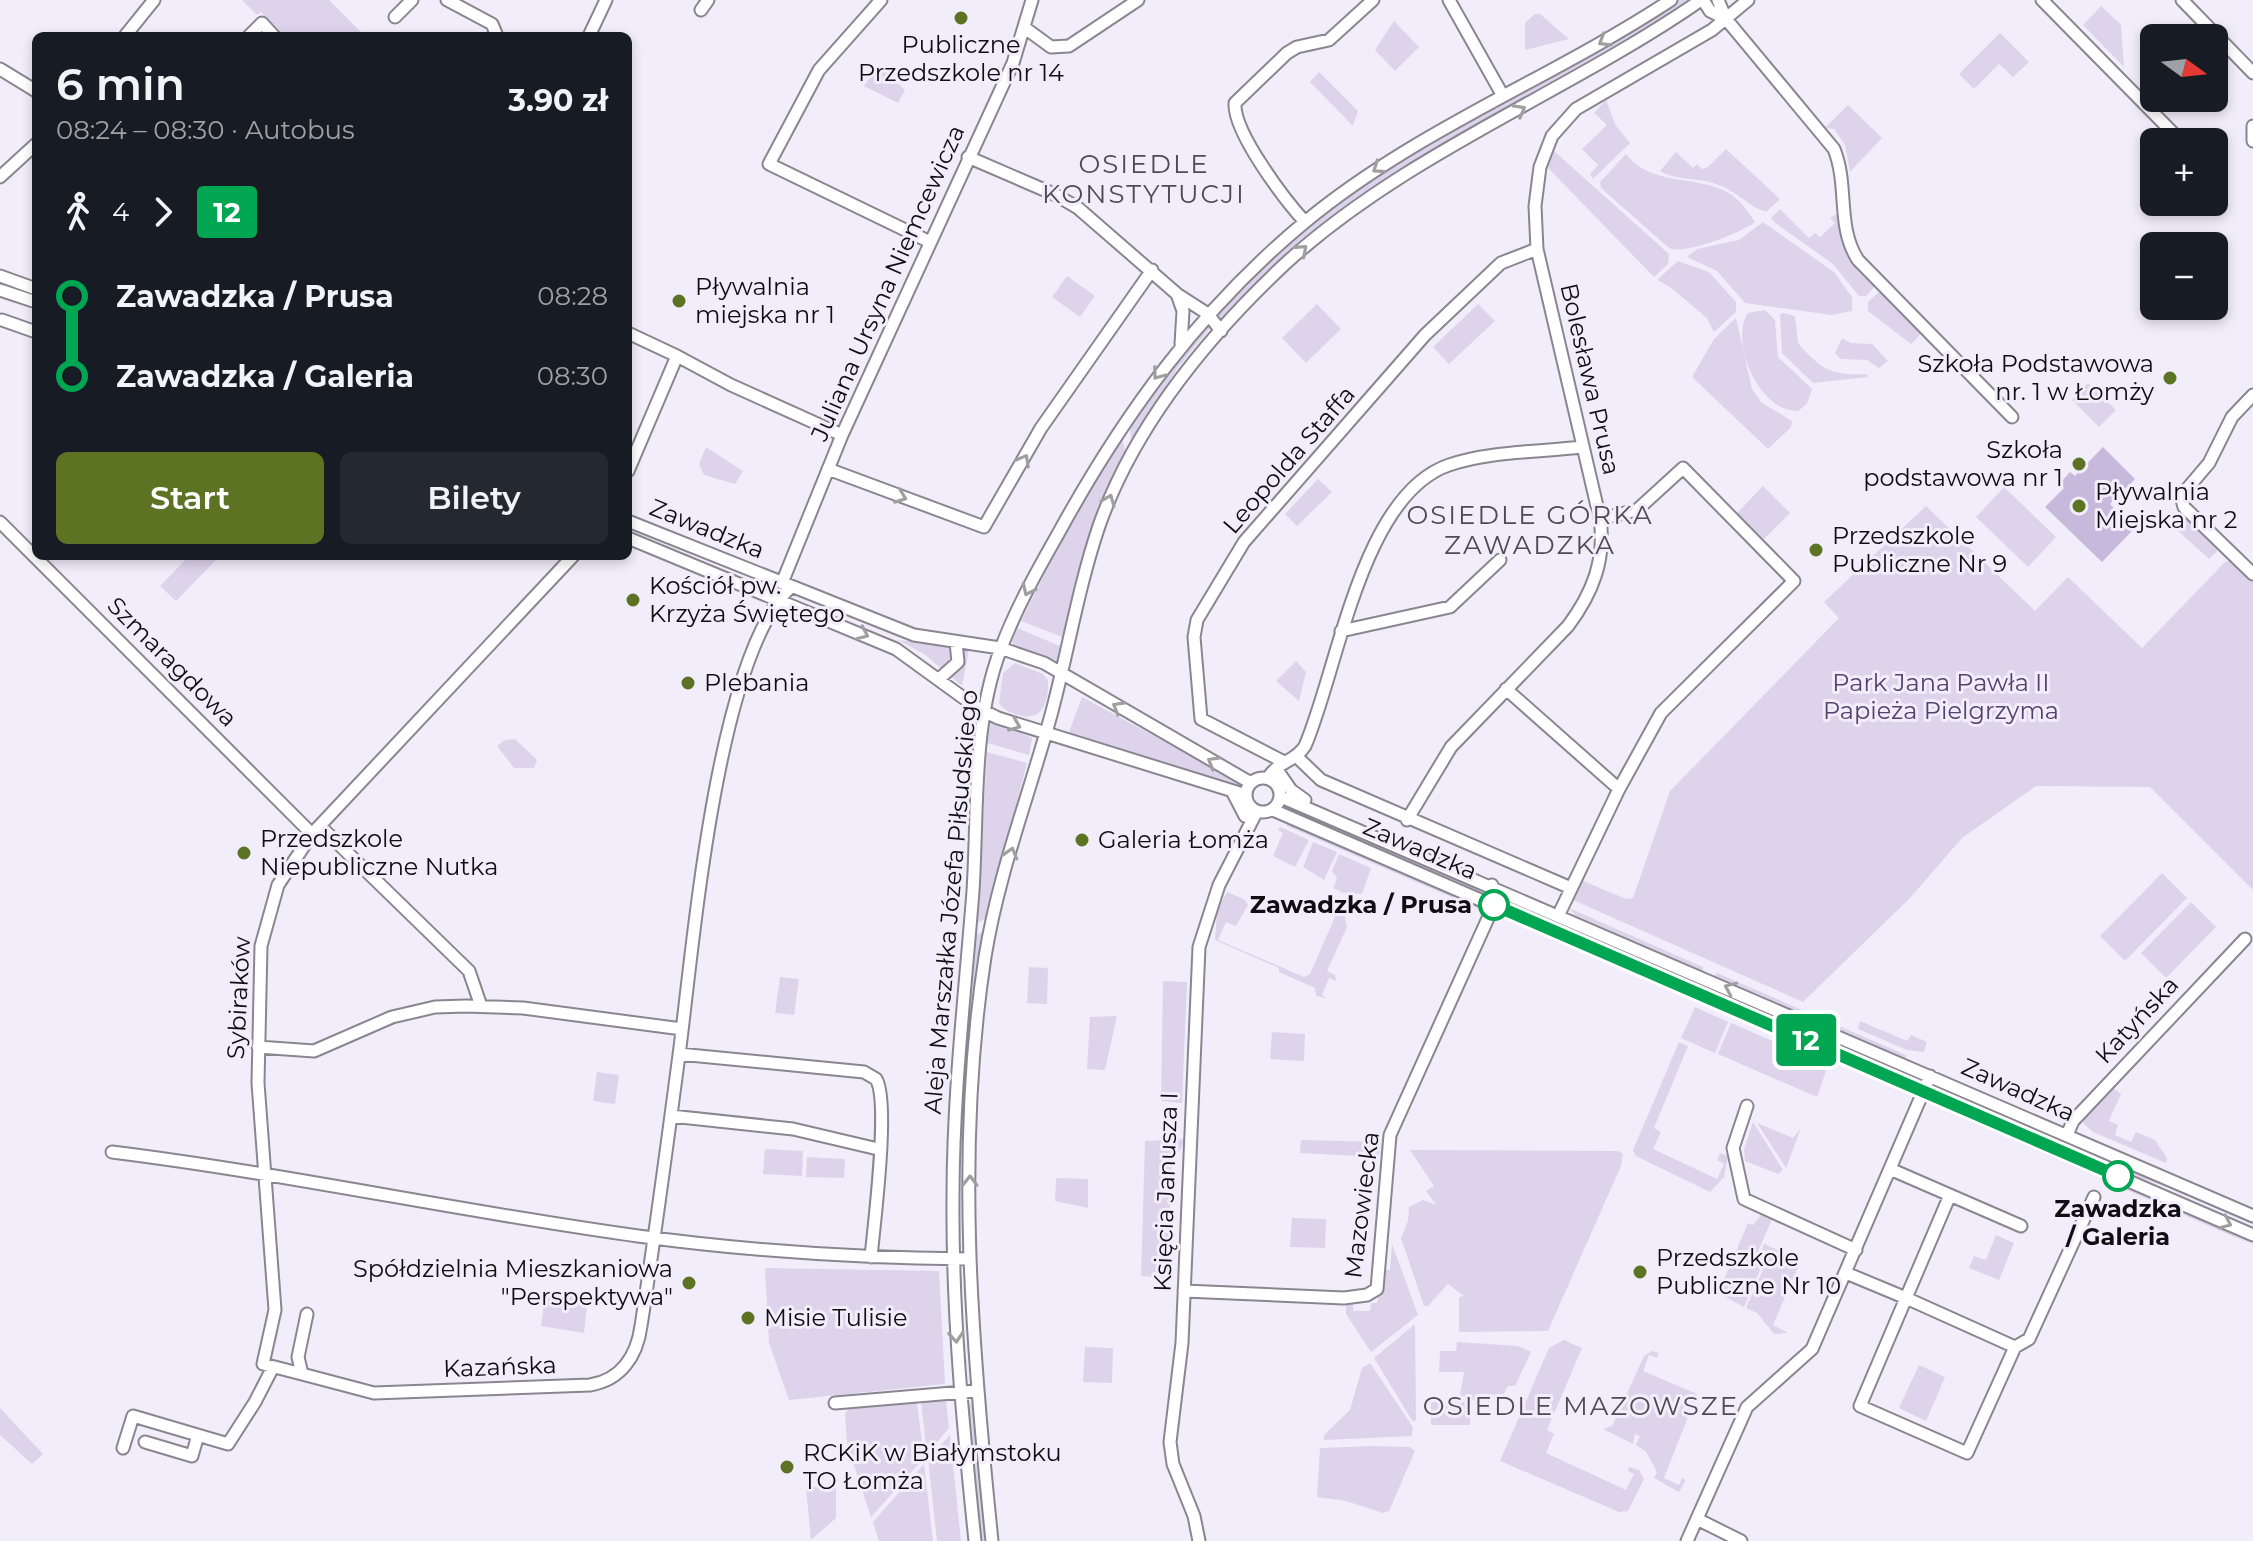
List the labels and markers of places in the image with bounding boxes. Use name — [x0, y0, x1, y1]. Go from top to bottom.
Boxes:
marker: Publiczne Przedszkole nr 14 — [952, 9, 970, 27]
place label: Publiczne Przedszkole nr 14 — [858, 30, 1064, 87]
place label: Pływalnia miejska nr 1 — [695, 272, 835, 329]
marker: Pływalnia miejska nr 1 — [670, 292, 688, 310]
place label: Szkoła Podstawowa nr. 1 w Łomży — [1918, 349, 2154, 406]
marker: Szkoła Podstawowa nr. 1 w Łomży — [2161, 369, 2179, 387]
place label: Szkoła podstawowa nr 1 — [1863, 435, 2063, 492]
marker: Szkoła podstawowa nr 1 — [2070, 455, 2088, 473]
place label: Pływalnia Miejska nr 2 — [2095, 477, 2237, 534]
marker: Pływalnia Miejska nr 2 — [2070, 497, 2088, 515]
place label: Przedszkole Publiczne Nr 9 — [1832, 521, 2007, 578]
marker: Przedszkole Publiczne Nr 9 — [1807, 541, 1825, 559]
place label: Kościół pw. Krzyża Świętego — [649, 571, 845, 628]
marker: Kościół pw. Krzyża Świętego — [624, 591, 642, 609]
place label: Plebania — [704, 668, 809, 697]
marker: Plebania — [679, 674, 697, 692]
place label: Przedszkole Niepubliczne Nutka — [260, 824, 498, 881]
place label: Galeria Łomża — [1098, 825, 1269, 854]
marker: Galeria Łomża — [1073, 831, 1091, 849]
marker: Przedszkole Niepubliczne Nutka — [235, 844, 253, 862]
place label: Zawadzka / Prusa — [1250, 890, 1472, 919]
marker: Zawadzka / Prusa — [1479, 890, 1509, 920]
marker: Zawadzka / Galeria — [2103, 1161, 2133, 1191]
place label: Zawadzka / Galeria — [2054, 1194, 2182, 1251]
place label: Przedszkole Publiczne Nr 10 — [1656, 1243, 1841, 1300]
place label: Spółdzielnia Mieszkaniowa "Perspektywa" — [353, 1254, 673, 1311]
marker: Przedszkole Publiczne Nr 10 — [1631, 1263, 1649, 1281]
marker: Spółdzielnia Mieszkaniowa "Perspektywa" — [680, 1274, 698, 1292]
place label: Misie Tulisie — [764, 1303, 907, 1332]
marker: Misie Tulisie — [739, 1309, 757, 1327]
place label: RCKiK w Białymstoku TO Łomża — [803, 1438, 1062, 1495]
marker: RCKiK w Białymstoku TO Łomża — [778, 1458, 796, 1476]

